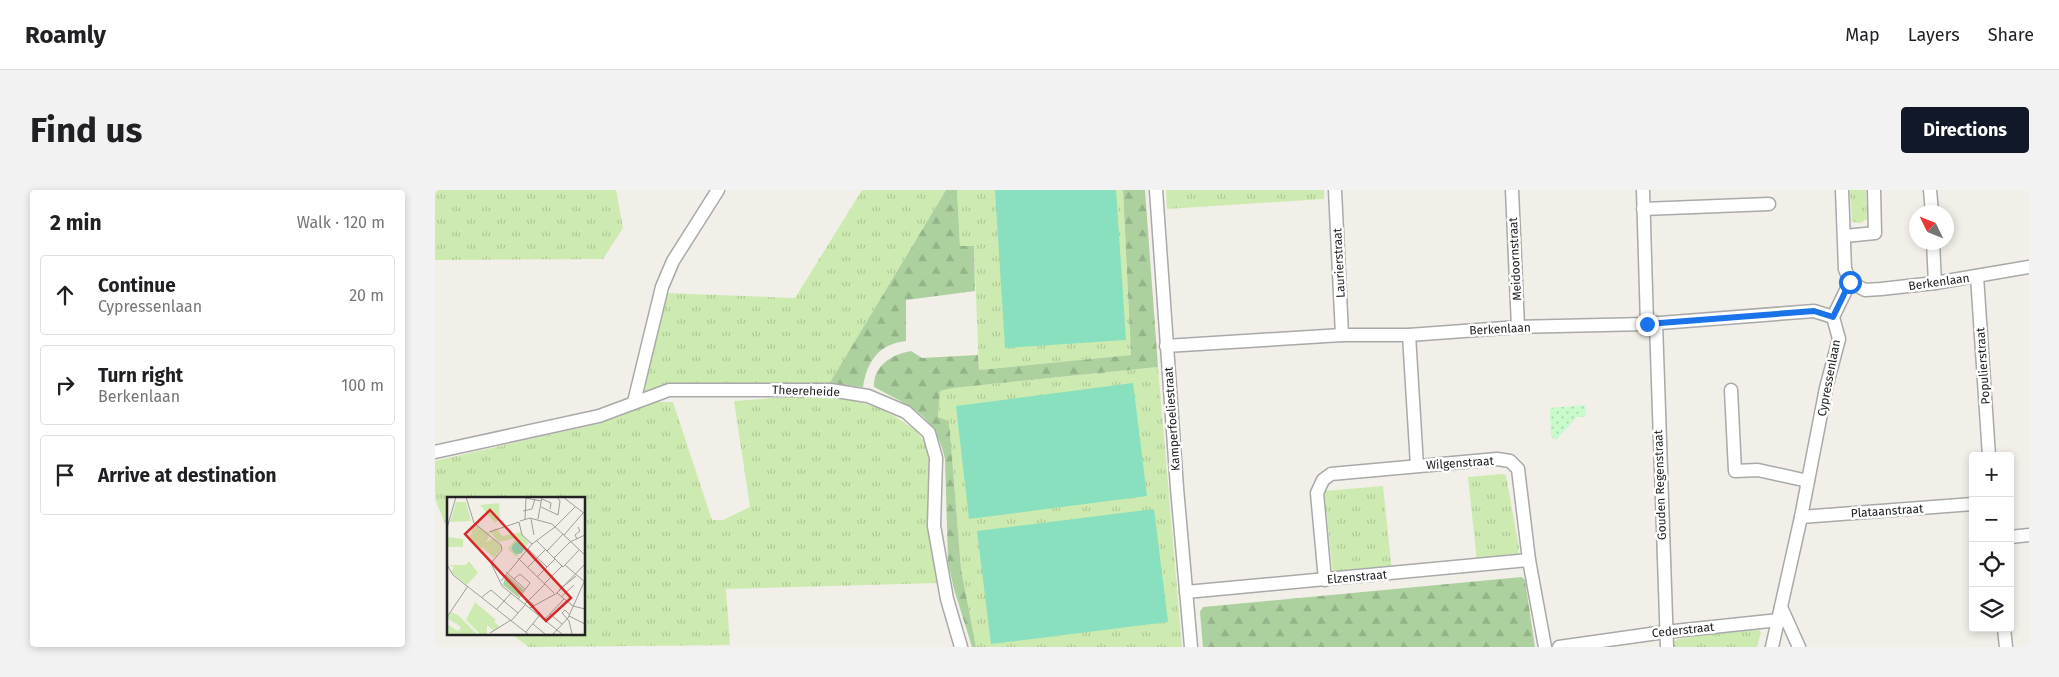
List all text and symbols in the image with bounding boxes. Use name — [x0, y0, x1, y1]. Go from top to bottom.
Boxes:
text: Roamly — [25, 21, 106, 49]
text: Map — [1845, 24, 1880, 46]
text: Layers — [1908, 24, 1960, 46]
text: Share — [1988, 24, 2034, 46]
button: Directions — [1901, 107, 2029, 153]
text: Find us — [30, 109, 142, 151]
north arrow — [1909, 205, 1954, 250]
text: 2 min — [50, 210, 102, 236]
text: Walk · 120 m — [297, 213, 385, 232]
street label: Meidoornstraat — [1506, 216, 1524, 301]
street label: Laurierstraat — [1330, 227, 1348, 298]
route start — [1839, 271, 1862, 294]
street label: Berkenlaan — [1908, 271, 1970, 293]
text: Continue — [98, 274, 176, 297]
icon: ahead — [51, 281, 79, 309]
text: 20 m — [349, 286, 384, 305]
text: Cypressenlaan — [98, 297, 202, 316]
route end — [1636, 313, 1659, 336]
street label: Berkenlaan — [1469, 320, 1531, 338]
street label: Populierstraat — [1973, 326, 1993, 405]
street label: Cypressenlaan — [1815, 338, 1843, 418]
text: Turn right — [98, 364, 183, 387]
street label: Kamperfoeliestraat — [1161, 366, 1183, 472]
icon: right — [51, 371, 79, 399]
text: 100 m — [341, 376, 384, 395]
street label: Theereheide — [772, 383, 840, 399]
text: Berkenlaan — [98, 387, 180, 406]
street label: Gouden Regenstraat — [1651, 429, 1669, 540]
map controls — [1969, 452, 2014, 632]
button: + — [1969, 452, 2014, 497]
street label: Wilgenstraat — [1426, 454, 1495, 472]
icon: arrive — [51, 461, 79, 489]
text: Arrive at destination — [98, 464, 277, 487]
inset map — [447, 497, 585, 634]
button: − — [1969, 497, 2014, 542]
street label: Plataanstraat — [1850, 501, 1924, 521]
button: locate — [1969, 542, 2014, 587]
street label: Elzenstraat — [1326, 567, 1388, 587]
button: layers — [1969, 587, 2014, 632]
street label: Cederstraat — [1651, 620, 1716, 640]

